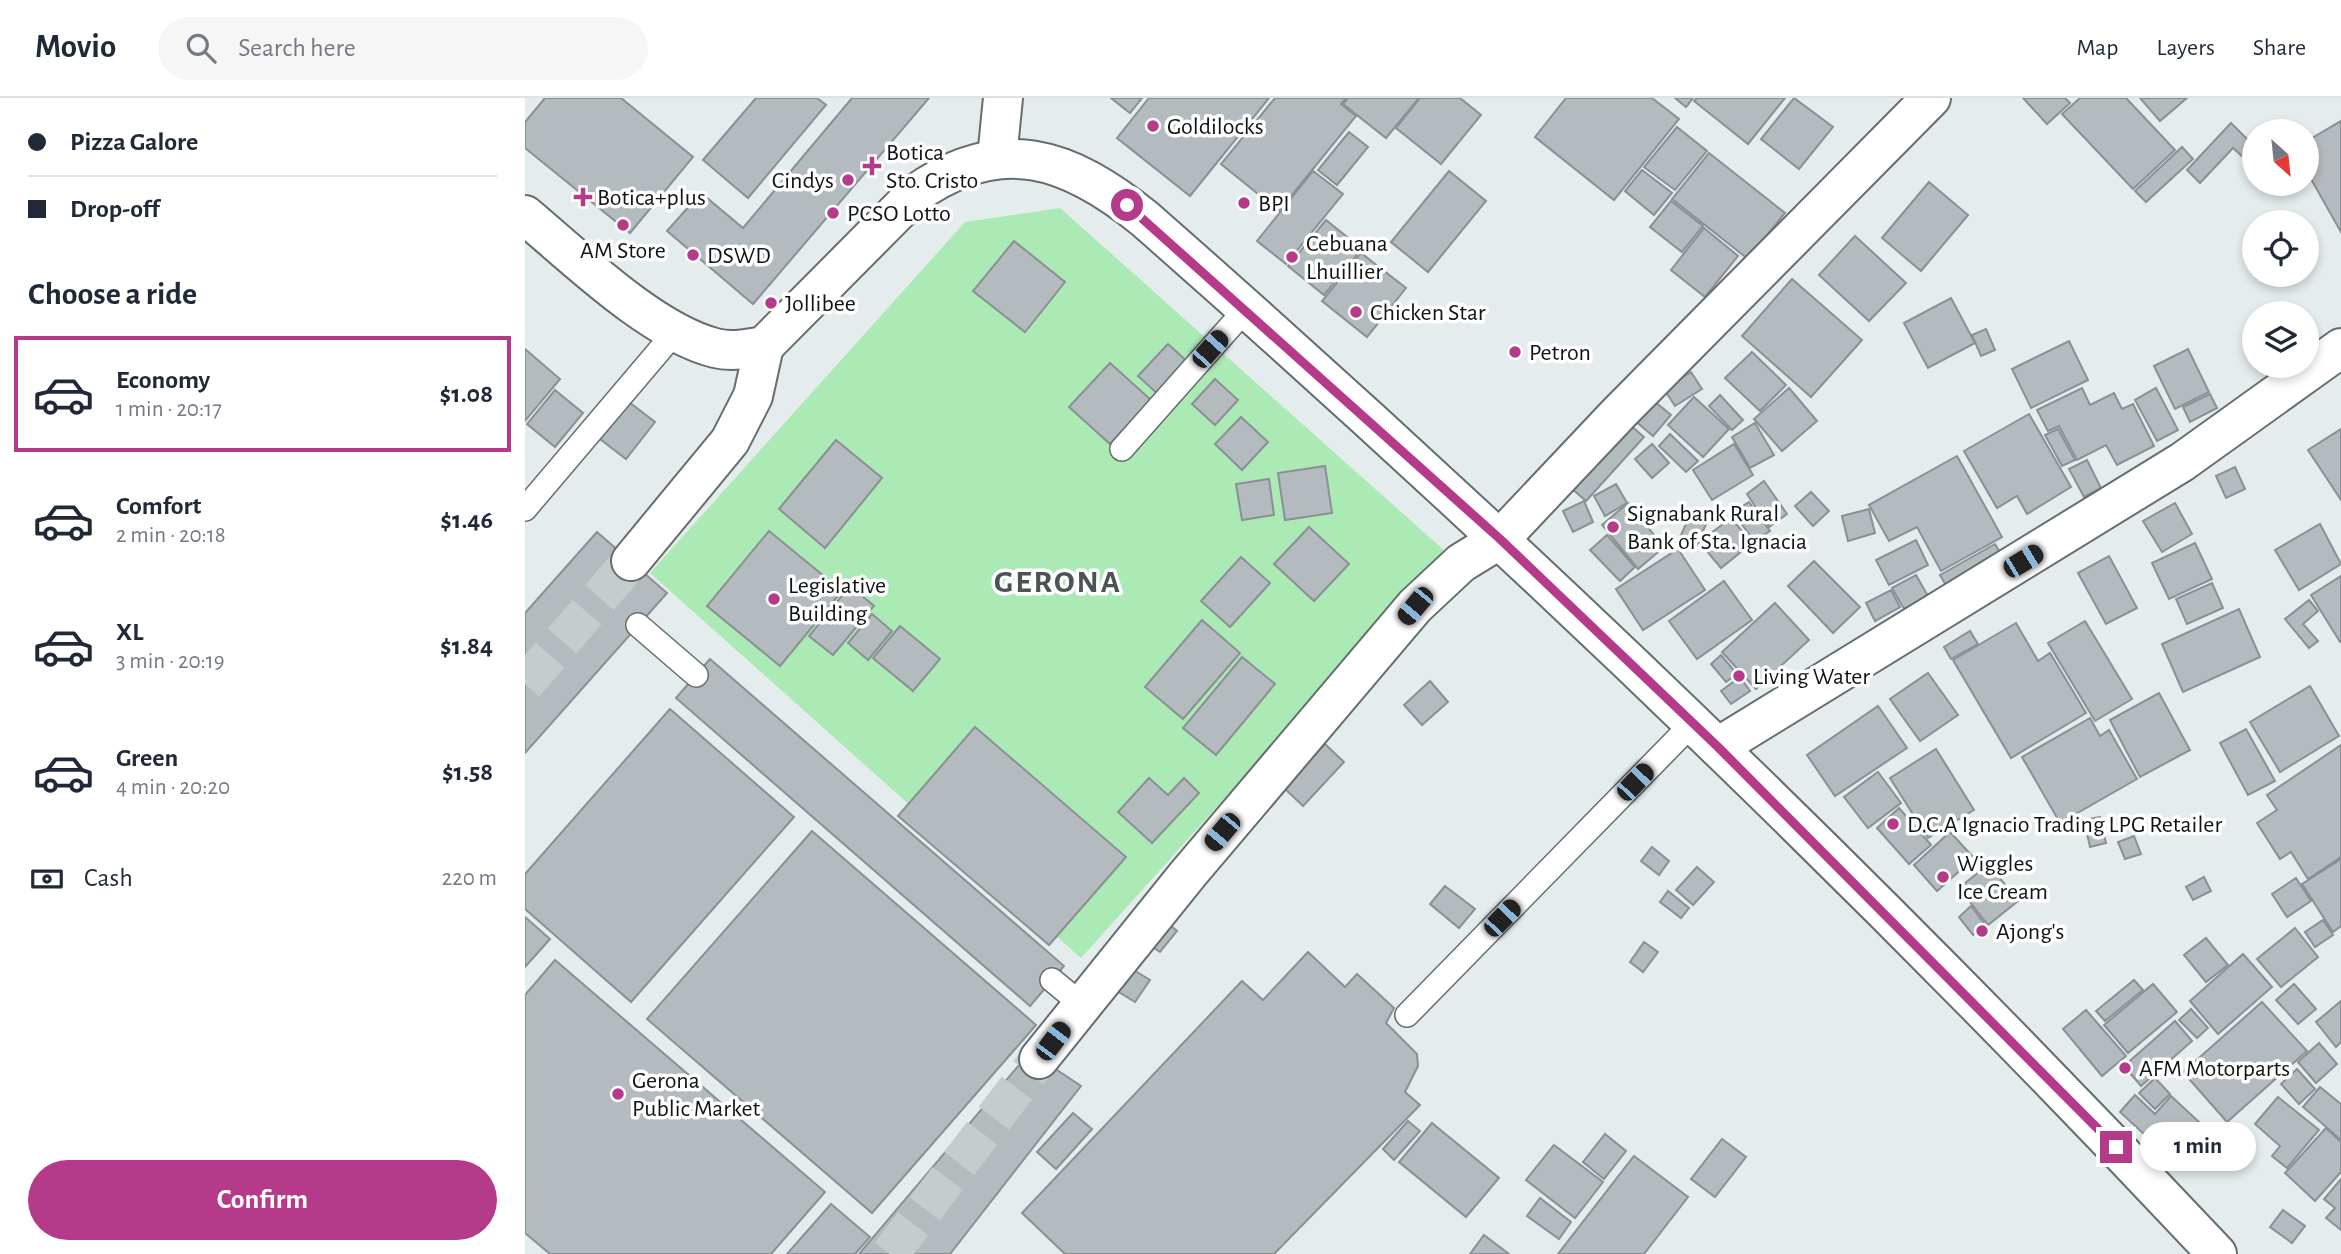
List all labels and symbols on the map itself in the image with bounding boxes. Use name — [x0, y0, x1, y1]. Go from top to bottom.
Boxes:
place label: Goldilocks — [1167, 115, 1264, 139]
marker: Goldilocks — [1145, 118, 1161, 134]
north arrow — [2242, 119, 2319, 196]
place label: Botica Sto. Cristo — [886, 141, 978, 193]
marker: Botica Sto. Cristo — [864, 158, 880, 174]
place label: Cindys — [772, 169, 834, 193]
marker: Cindys — [840, 172, 856, 188]
place label: Botica+plus — [597, 186, 706, 210]
marker: Botica+plus — [575, 189, 591, 205]
route start — [1111, 189, 1143, 221]
place label: BPI — [1258, 192, 1290, 216]
marker: BPI — [1236, 195, 1252, 211]
place label: PCSO Lotto — [847, 202, 951, 226]
marker: PCSO Lotto — [825, 205, 841, 221]
marker: AM Store — [615, 217, 631, 233]
place label: Cebuana Lhuillier — [1306, 232, 1388, 284]
place label: AM Store — [580, 239, 666, 263]
place label: DSWD — [707, 244, 771, 268]
marker: DSWD — [685, 247, 701, 263]
marker: Cebuana Lhuillier — [1284, 249, 1300, 265]
place label: Jollibee — [785, 292, 856, 316]
marker: Jollibee — [763, 295, 779, 311]
place label: Chicken Star — [1370, 301, 1486, 325]
marker: Chicken Star — [1348, 304, 1364, 320]
car — [1189, 326, 1232, 372]
place label: Petron — [1529, 341, 1591, 365]
marker: Petron — [1507, 344, 1523, 360]
place label: Signabank Rural Bank of Sta. Ignacia — [1627, 502, 1807, 554]
marker: Signabank Rural Bank of Sta. Ignacia — [1605, 519, 1621, 535]
car — [2000, 541, 2047, 581]
district label: GERONA — [994, 566, 1122, 598]
place label: Legislative Building — [788, 574, 886, 626]
car — [1394, 583, 1437, 629]
marker: Legislative Building — [766, 591, 782, 607]
place label: Living Water — [1753, 665, 1870, 689]
marker: Living Water — [1731, 668, 1747, 684]
car — [1613, 760, 1658, 804]
car — [1201, 809, 1244, 855]
place label: D.C.A Ignacio Trading LPG Retailer — [1907, 813, 2222, 837]
marker: D.C.A Ignacio Trading LPG Retailer — [1885, 816, 1901, 832]
place label: Wiggles Ice Cream — [1957, 852, 2048, 904]
marker: Wiggles Ice Cream — [1935, 869, 1951, 885]
car — [1480, 896, 1525, 940]
place label: Ajong's — [1996, 920, 2064, 944]
marker: Ajong's — [1974, 923, 1990, 939]
car — [1032, 1018, 1075, 1064]
place label: AFM Motorparts — [2139, 1057, 2290, 1081]
marker: AFM Motorparts — [2117, 1060, 2133, 1076]
place label: Gerona Public Market — [632, 1069, 761, 1121]
marker: Gerona Public Market — [610, 1086, 626, 1102]
callout: 1 min — [2141, 1122, 2256, 1172]
route end — [2100, 1131, 2132, 1163]

